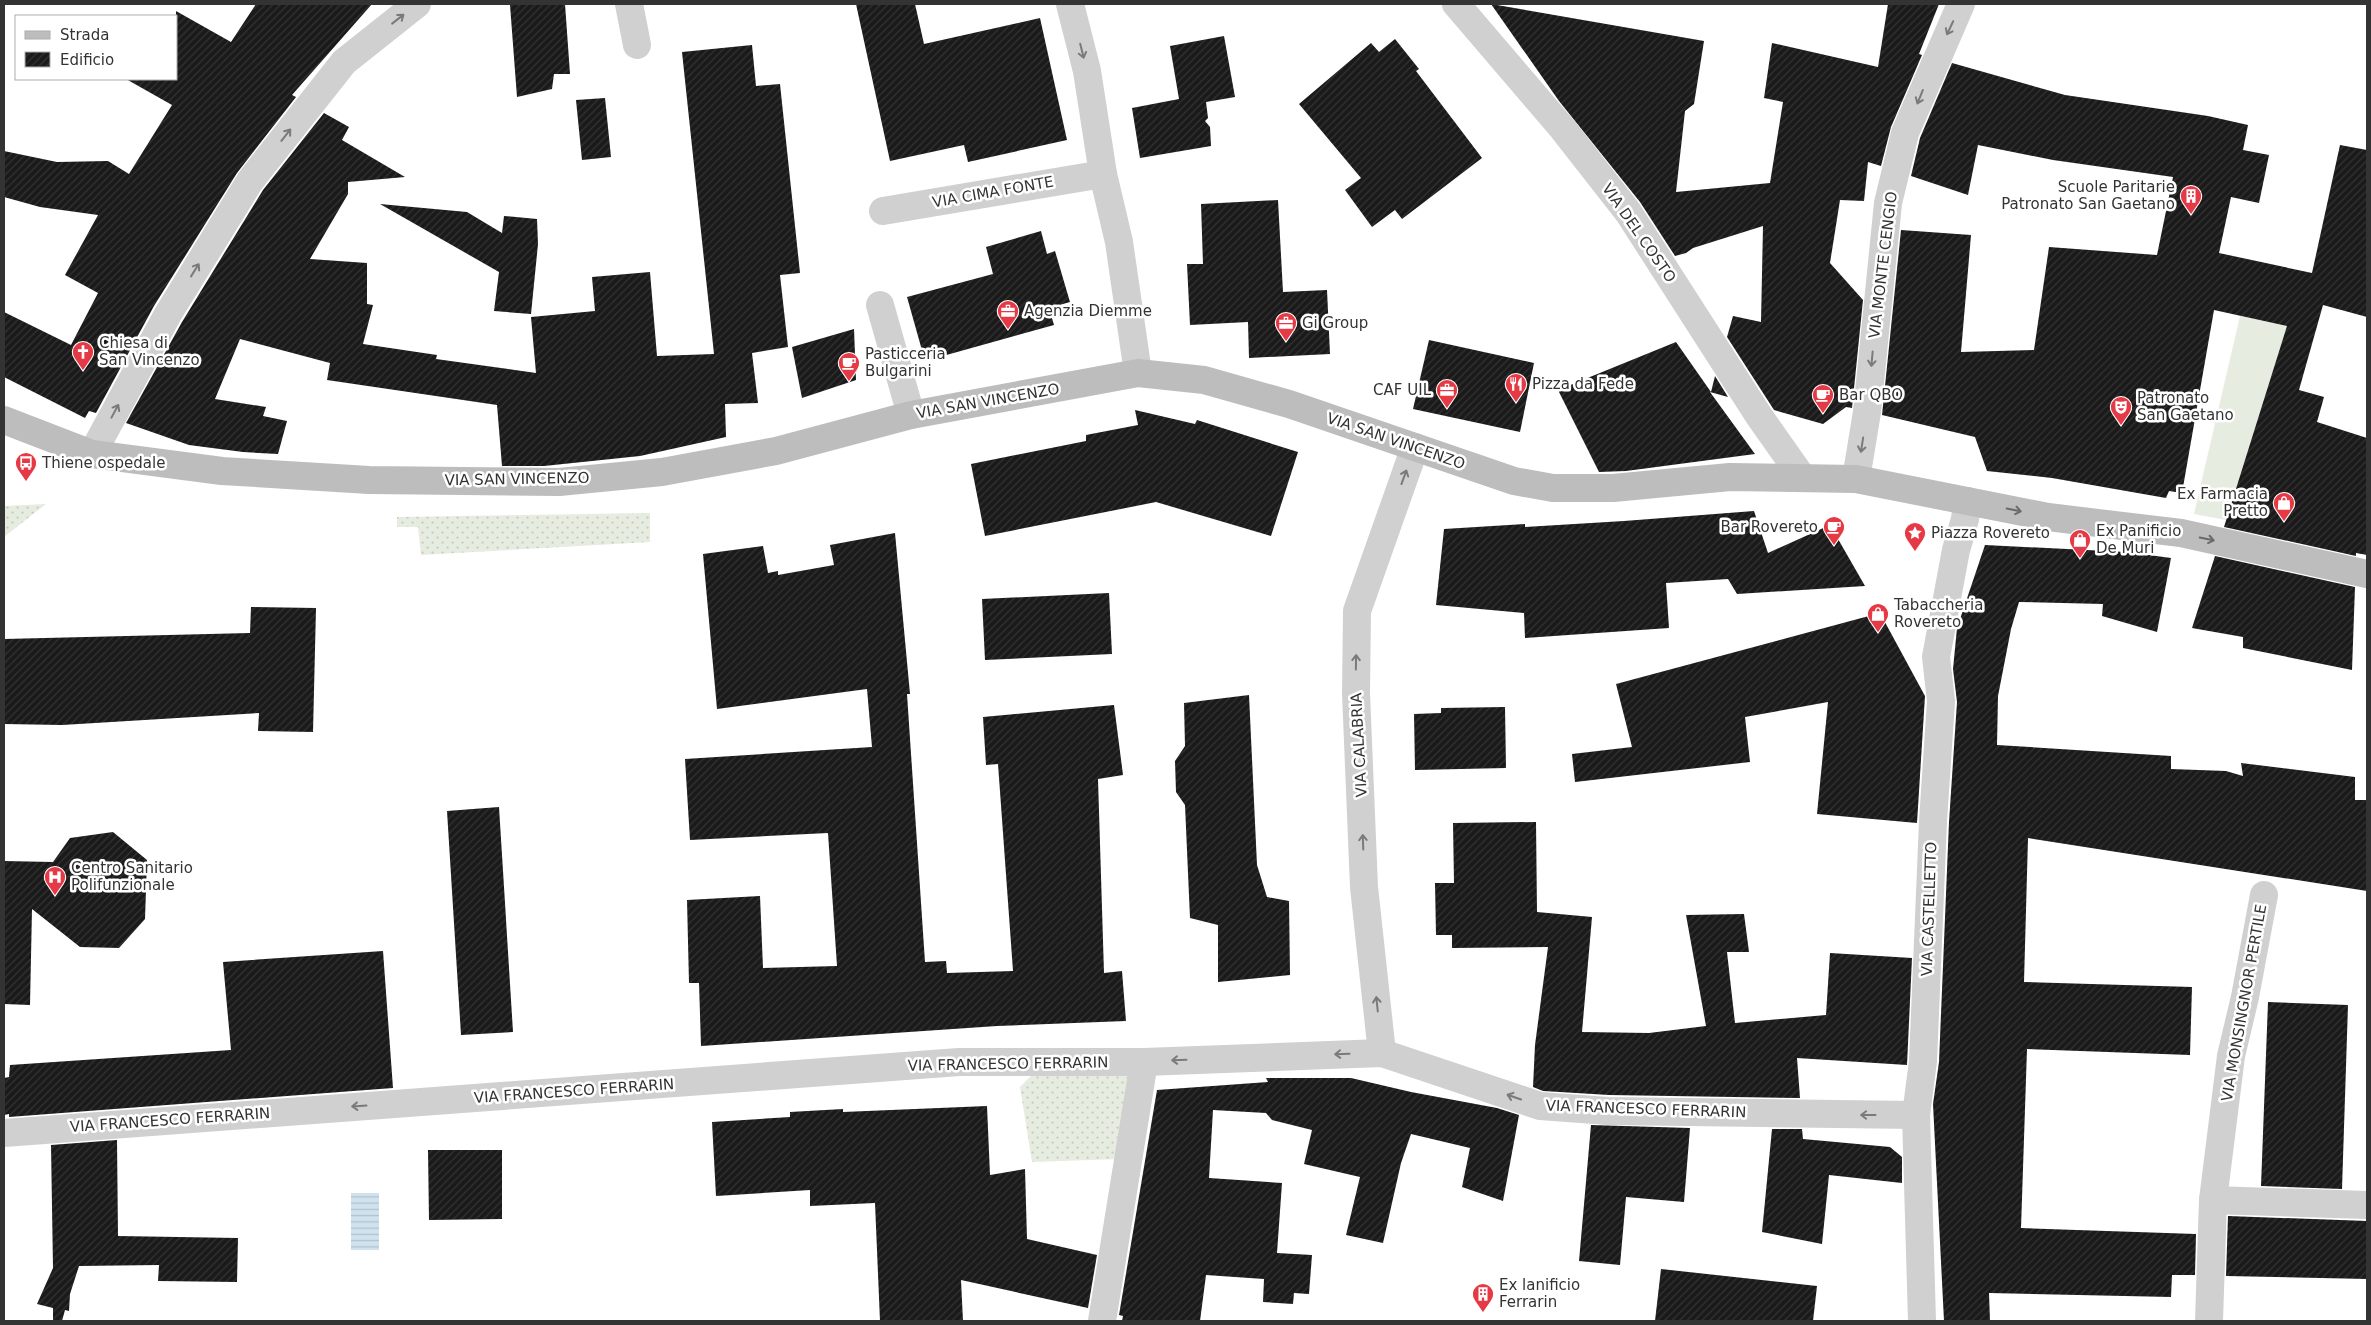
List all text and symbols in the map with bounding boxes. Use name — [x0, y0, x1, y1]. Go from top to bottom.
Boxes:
one-way arrow — [391, 13, 404, 24]
legend — [15, 15, 178, 80]
one-way arrow — [1945, 20, 1954, 35]
text: Strada — [60, 26, 109, 44]
one-way arrow — [1078, 43, 1087, 59]
text: Edificio — [60, 51, 114, 69]
one-way arrow — [1914, 89, 1924, 104]
one-way arrow — [281, 128, 291, 142]
street label: VIA CIMA FONTE — [931, 172, 1055, 212]
place label: Scuole Paritarie Patronato San Gaetano — [2001, 178, 2175, 213]
street label: VIA DEL COSTO — [1598, 180, 1680, 286]
building icon: Scuole Paritarie Patronato San Gaetano — [2179, 184, 2203, 215]
street label: VIA MONTE CENGIO — [1865, 190, 1901, 340]
one-way arrow — [190, 263, 200, 277]
office icon: Agenzia Diemme — [996, 299, 1020, 330]
place label: Agenzia Diemme — [1024, 302, 1152, 320]
office icon: Gi Group — [1274, 311, 1298, 342]
place label: Gi Group — [1302, 314, 1368, 332]
place label: Chiesa di San Vincenzo — [99, 334, 200, 369]
church icon: Chiesa di San Vincenzo — [71, 340, 95, 371]
place label: Pasticceria Bulgarini — [865, 345, 946, 380]
one-way arrow — [1867, 350, 1876, 366]
cafe icon: Pasticceria Bulgarini — [837, 351, 861, 382]
restaurant icon: Pizza da Fede — [1504, 372, 1528, 403]
place label: Pizza da Fede — [1532, 375, 1634, 393]
office icon: CAF UIL — [1435, 378, 1459, 409]
street label: VIA SAN VINCENZO — [915, 380, 1061, 422]
place label: CAF UIL — [1373, 381, 1432, 399]
cafe icon: Bar QBO — [1811, 383, 1835, 414]
place label: Bar QBO — [1839, 386, 1903, 404]
place label: Patronato San Gaetano — [2137, 389, 2234, 424]
theatre icon: Patronato San Gaetano — [2109, 395, 2133, 426]
one-way arrow — [111, 404, 120, 419]
street label: VIA SAN VINCENZO — [1325, 409, 1467, 473]
one-way arrow — [1856, 437, 1866, 453]
bus stop icon: Thiene ospedale — [14, 451, 38, 482]
place label: Thiene ospedale — [41, 454, 165, 472]
street label: VIA SAN VINCENZO — [444, 469, 590, 489]
one-way arrow — [1400, 469, 1409, 485]
place label: Ex Farmacia Pretto — [2177, 485, 2268, 520]
shop icon: Ex Farmacia Pretto — [2272, 491, 2296, 522]
one-way arrow — [2006, 506, 2022, 515]
cafe icon: Bar Rovereto — [1822, 515, 1846, 546]
place label: Bar Rovereto — [1720, 518, 1818, 536]
place icon: Piazza Rovereto — [1903, 521, 1927, 552]
place label: Ex Panificio De Muri — [2096, 522, 2181, 557]
place label: Piazza Rovereto — [1931, 524, 2050, 542]
shop icon: Ex Panificio De Muri — [2068, 528, 2092, 559]
one-way arrow — [2199, 535, 2215, 544]
place label: Tabaccheria Rovereto — [1893, 596, 1983, 631]
shop icon: Tabaccheria Rovereto — [1866, 602, 1890, 633]
one-way arrow — [1352, 655, 1361, 671]
street label: VIA CALABRIA — [1347, 691, 1371, 798]
one-way arrow — [1358, 834, 1368, 850]
street label: VIA CASTELLETTO — [1918, 841, 1940, 977]
place label: Centro Sanitario Polifunzionale — [71, 859, 193, 894]
hospital icon: Centro Sanitario Polifunzionale — [43, 865, 67, 896]
street label: VIA MONSINGNOR PERTILE — [2218, 903, 2270, 1103]
one-way arrow — [1372, 996, 1382, 1012]
one-way arrow — [1334, 1049, 1350, 1059]
street label: VIA FRANCESCO FERRARIN — [907, 1053, 1109, 1075]
one-way arrow — [1171, 1056, 1187, 1065]
street label: VIA FRANCESCO FERRARIN — [473, 1075, 675, 1107]
one-way arrow — [1507, 1092, 1523, 1101]
street label: VIA FRANCESCO FERRARIN — [1545, 1097, 1747, 1121]
one-way arrow — [351, 1102, 367, 1111]
street label: VIA FRANCESCO FERRARIN — [69, 1104, 271, 1136]
one-way arrow — [1860, 1110, 1876, 1120]
place label: Ex lanificio Ferrarin — [1499, 1276, 1580, 1311]
building icon: Ex lanificio Ferrarin — [1471, 1282, 1495, 1313]

